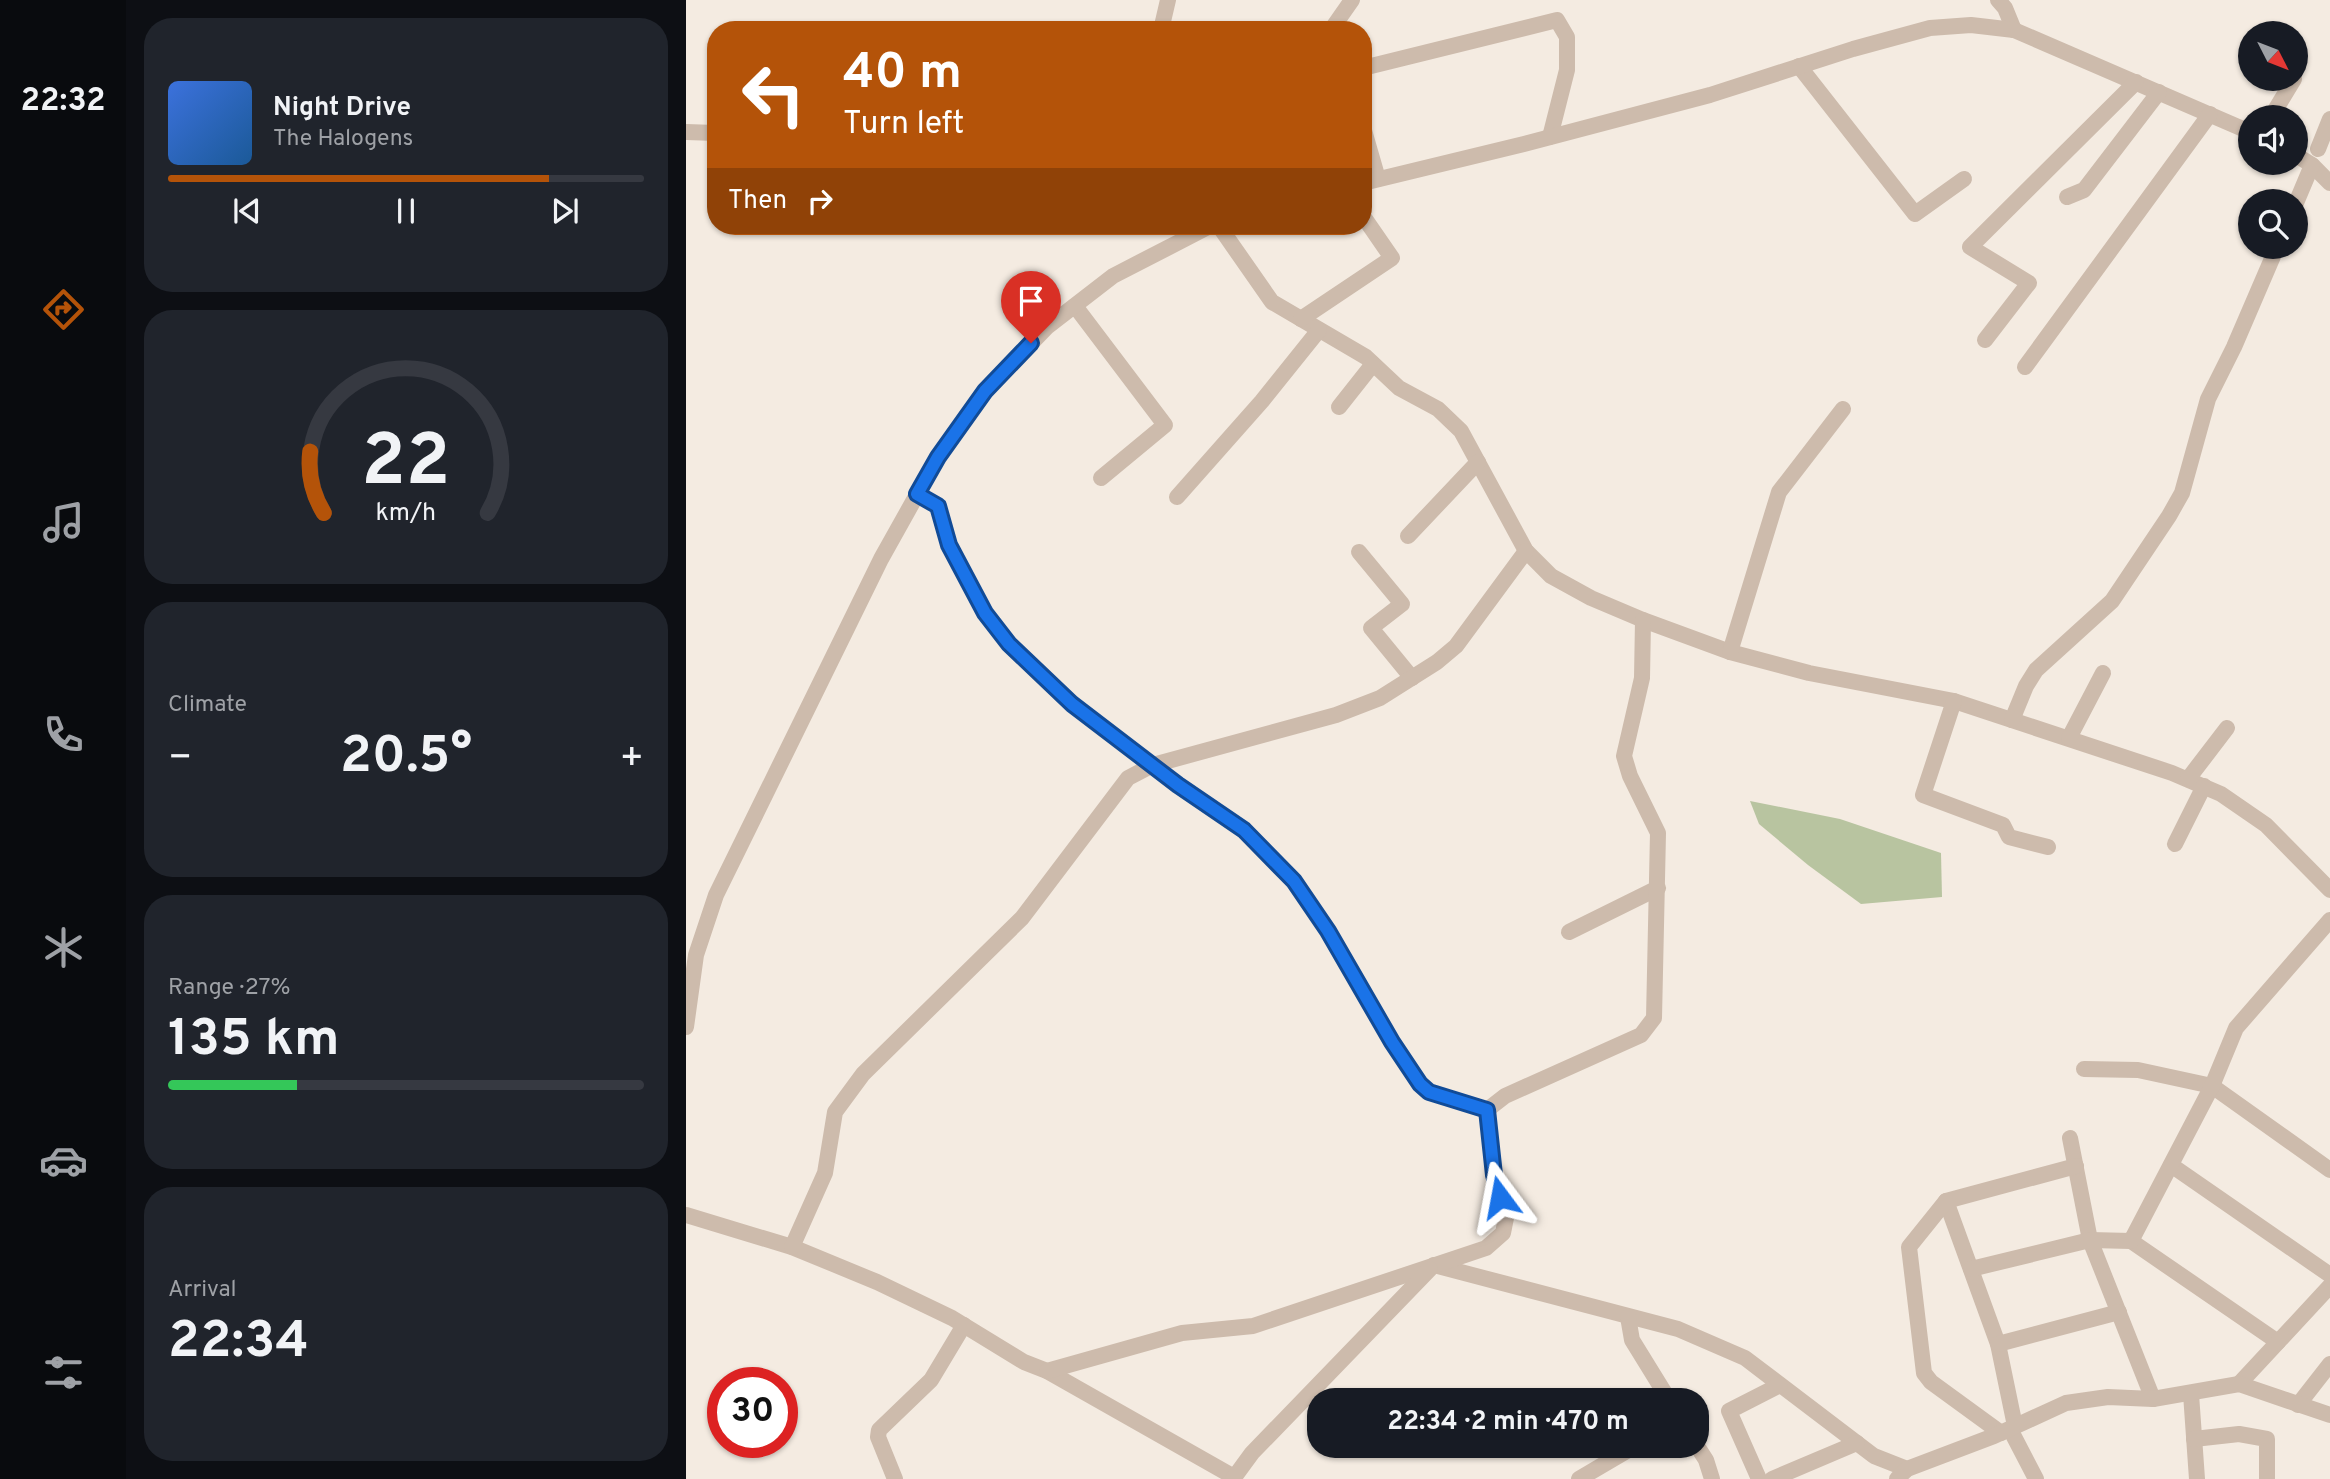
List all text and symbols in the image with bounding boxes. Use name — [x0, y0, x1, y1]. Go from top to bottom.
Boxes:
north arrow — [2238, 21, 2308, 91]
map controls — [2238, 21, 2308, 259]
text: 40 m — [843, 44, 962, 106]
icon: left — [728, 49, 819, 140]
text: 22:32 — [20, 82, 106, 122]
text: Night Drive — [273, 92, 411, 125]
text: Turn left — [843, 105, 964, 145]
button: sound — [2238, 105, 2308, 175]
text: The Halogens — [273, 125, 413, 154]
icon: right — [801, 182, 839, 220]
text: Then — [728, 185, 787, 218]
button: search — [2238, 189, 2308, 259]
icon: previous — [228, 192, 266, 230]
icon: pause — [387, 192, 425, 230]
icon: next — [546, 192, 584, 230]
pin — [1001, 271, 1061, 343]
icon: arrive — [1012, 282, 1050, 320]
icon: directions — [39, 285, 88, 334]
text: 22 — [361, 420, 451, 512]
icon: music — [39, 498, 88, 547]
text: km/h — [376, 498, 436, 530]
text: Climate — [168, 691, 247, 720]
icon: phone — [39, 710, 88, 759]
text: 20.5° — [340, 725, 472, 791]
text: − — [168, 735, 193, 784]
text: + — [619, 735, 644, 784]
icon: climate — [39, 923, 88, 972]
text: Range · 27% — [168, 974, 291, 1003]
text: 135 km — [168, 1008, 339, 1074]
icon: car — [39, 1136, 88, 1185]
position arrow — [1463, 1160, 1537, 1234]
text: Arrival — [168, 1276, 237, 1305]
text: 22:34 — [168, 1310, 309, 1376]
icon: filters — [39, 1348, 88, 1397]
speed limit sign: 30 — [707, 1367, 798, 1458]
text: 22:34 · 2 min · 470 m — [1387, 1406, 1629, 1439]

